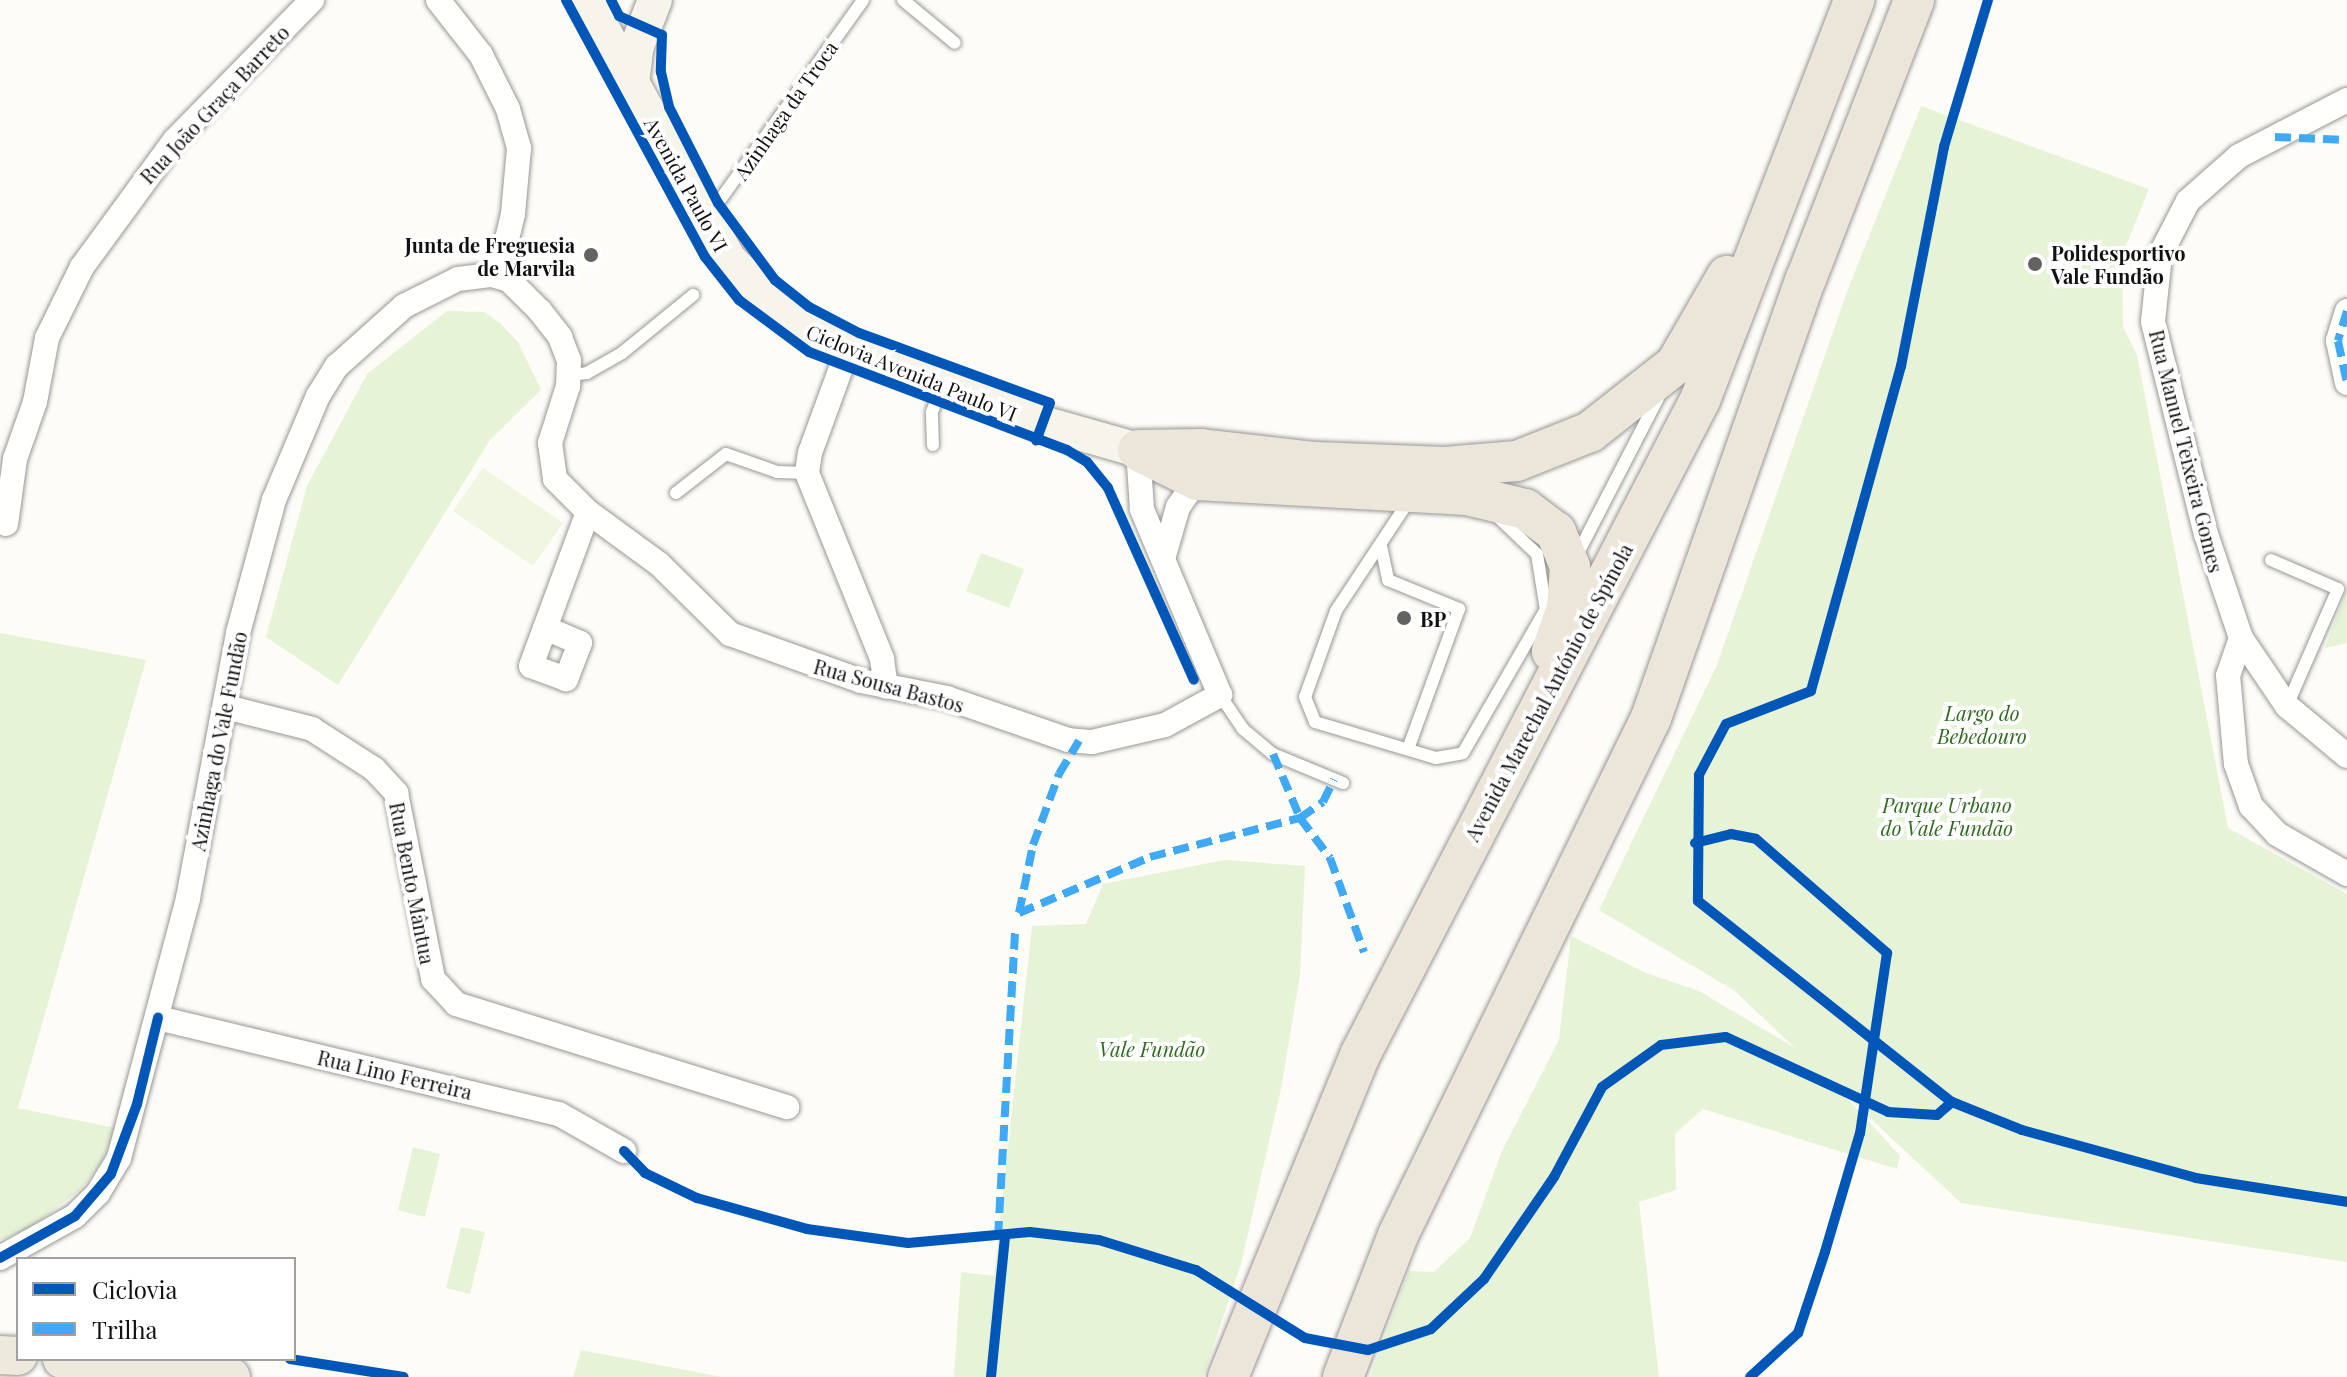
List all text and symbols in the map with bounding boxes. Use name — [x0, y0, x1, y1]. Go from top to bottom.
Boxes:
street label: Rua João Graça Barreto — [134, 20, 294, 188]
street label: Azinhaga da Troca — [728, 36, 842, 184]
street label: Avenida Paulo VI — [640, 112, 734, 256]
place label: Junta de Freguesia de Marvila — [405, 232, 575, 279]
place label: Polidesportivo Vale Fundão — [2051, 240, 2185, 287]
marker: Junta de Freguesia de Marvila — [582, 246, 600, 264]
marker: Polidesportivo Vale Fundão — [2026, 255, 2044, 273]
street label: Ciclovia Avenida Paulo VI — [802, 318, 1022, 426]
street label: Rua Manuel Teixeira Gomes — [2145, 327, 2229, 575]
street label: Avenida Marechal António de Spínola — [1459, 539, 1637, 845]
place label: BP — [1420, 606, 1446, 630]
marker: BP — [1395, 609, 1413, 627]
street label: Azinhaga do Vale Fundão — [185, 629, 251, 853]
street label: Rua Sousa Bastos — [811, 653, 967, 717]
park label: Largo do Bebedouro — [1937, 701, 2027, 748]
park label: Parque Urbano do Vale Fundão — [1881, 793, 2013, 840]
street label: Rua Bento Mântua — [385, 800, 441, 966]
park label: Vale Fundão — [1099, 1036, 1205, 1060]
street label: Rua Lino Ferreira — [315, 1045, 475, 1103]
legend — [16, 1257, 296, 1361]
text: Ciclovia — [92, 1273, 178, 1305]
text: Trilha — [92, 1313, 158, 1345]

